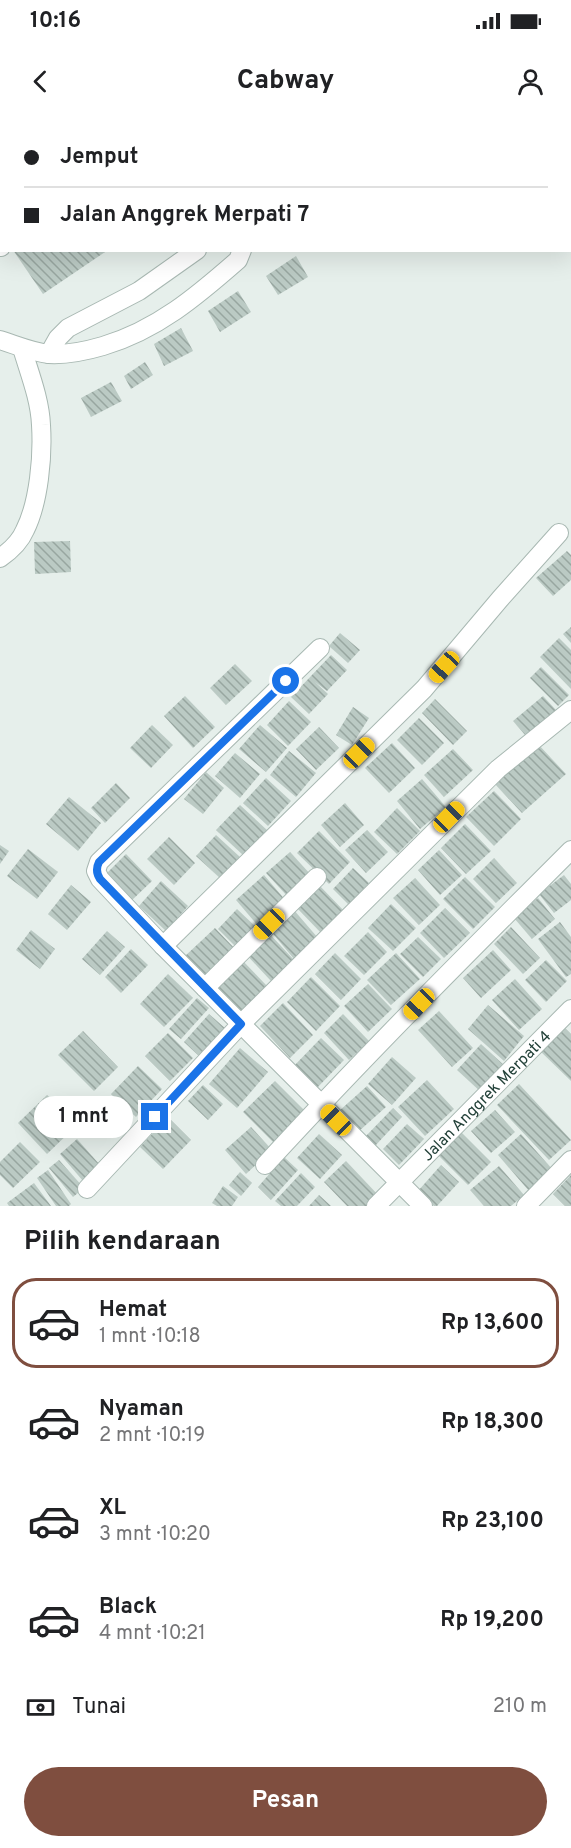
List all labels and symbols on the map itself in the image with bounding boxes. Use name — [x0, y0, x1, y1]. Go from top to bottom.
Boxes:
car — [425, 648, 463, 686]
route start — [272, 667, 299, 694]
car — [340, 734, 378, 772]
car — [430, 798, 468, 836]
car — [250, 905, 288, 943]
car — [400, 985, 438, 1023]
street label: Jalan Anggrek Merpati 4 — [418, 1027, 556, 1166]
callout: 1 mnt — [35, 1096, 134, 1138]
car — [317, 1101, 355, 1139]
route end — [141, 1103, 168, 1130]

